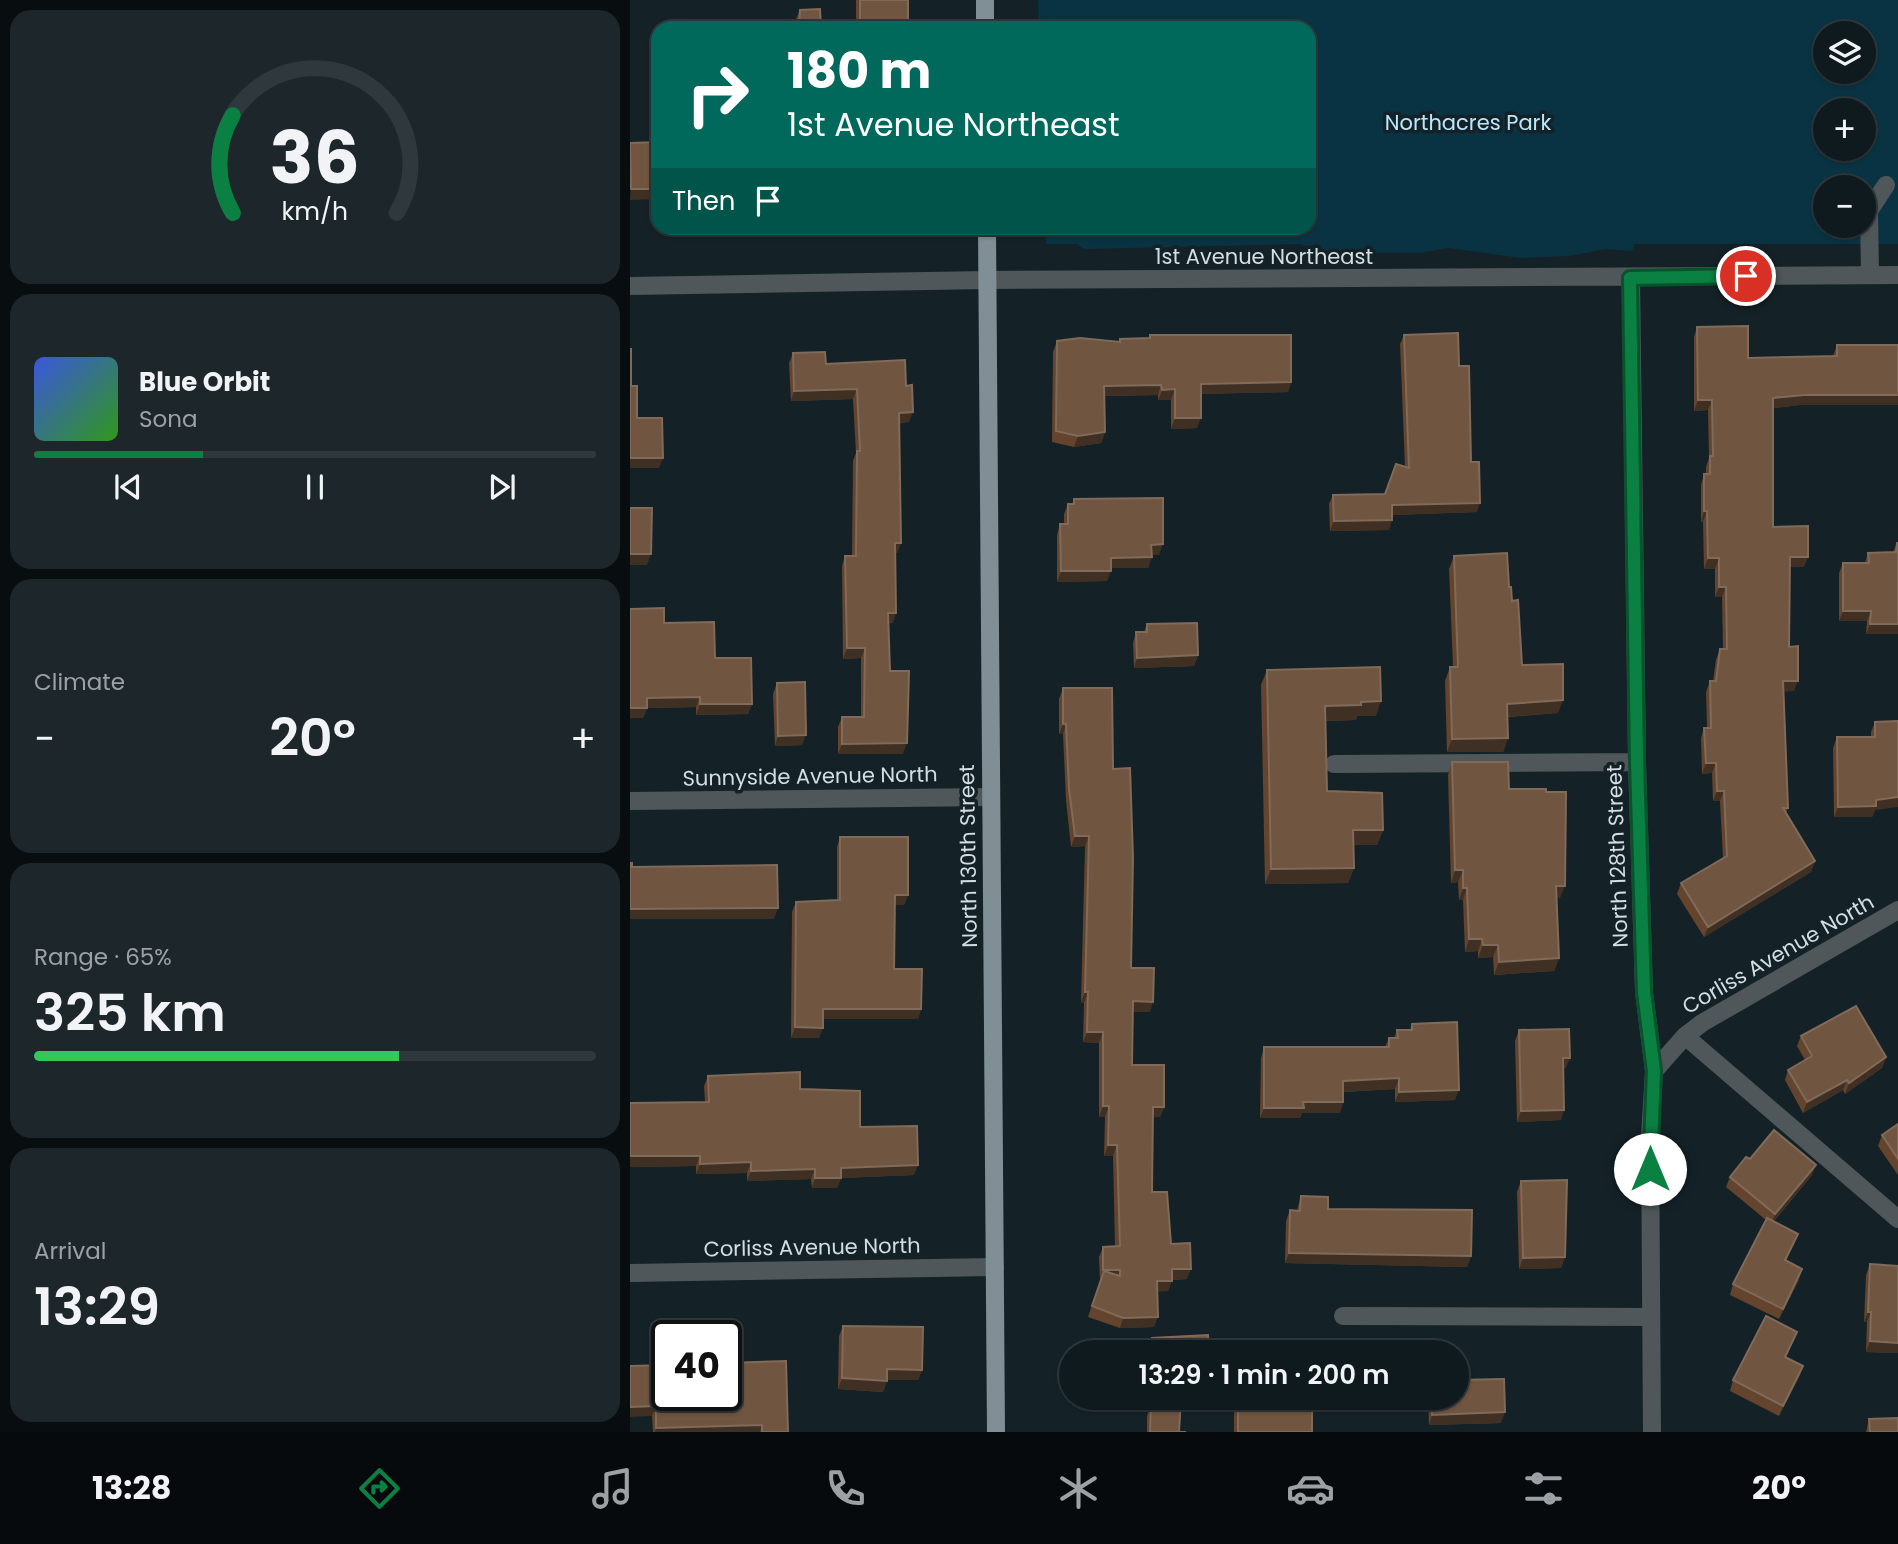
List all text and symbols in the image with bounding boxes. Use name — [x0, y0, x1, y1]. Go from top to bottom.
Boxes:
map controls — [1813, 21, 1876, 238]
button: layers — [1813, 21, 1876, 84]
text: 180 m — [787, 37, 931, 105]
icon: right — [672, 49, 763, 140]
button: + — [1813, 98, 1876, 161]
text: 1st Avenue Northeast — [787, 102, 1120, 147]
text: 36 — [270, 108, 360, 209]
park label: Northacres Park — [1385, 108, 1551, 137]
button: − — [1813, 175, 1876, 238]
icon: arrive — [749, 182, 787, 220]
text: Then — [672, 183, 735, 219]
text: km/h — [282, 194, 348, 229]
street label: 1st Avenue Northeast — [1155, 242, 1373, 271]
pin — [1716, 246, 1776, 306]
icon: arrive — [1727, 257, 1765, 295]
text: Blue Orbit — [139, 364, 270, 400]
text: Sona — [139, 403, 198, 435]
icon: previous — [109, 468, 147, 506]
icon: pause — [296, 468, 334, 506]
icon: next — [483, 468, 521, 506]
text: Climate — [34, 666, 125, 698]
text: 20° — [269, 701, 356, 774]
text: − — [34, 712, 55, 765]
text: + — [570, 712, 596, 765]
street label: Sunnyside Avenue North — [682, 759, 938, 793]
street label: North 130th Street — [952, 764, 984, 948]
street label: North 128th Street — [1599, 764, 1635, 948]
street label: Corliss Avenue North — [1677, 887, 1879, 1021]
text: Range · 65% — [34, 941, 172, 973]
text: 325 km — [34, 976, 226, 1049]
position arrow — [1613, 1132, 1687, 1206]
street label: Corliss Avenue North — [703, 1231, 921, 1263]
text: Arrival — [34, 1235, 106, 1267]
text: 13:29 — [34, 1270, 160, 1343]
speed limit sign: 40 — [651, 1320, 742, 1411]
text: 13:29 · 1 min · 200 m — [1138, 1357, 1390, 1393]
icon: directions — [355, 1464, 404, 1513]
icon: music — [588, 1464, 637, 1513]
icon: phone — [821, 1464, 870, 1513]
icon: climate — [1054, 1464, 1103, 1513]
icon: car — [1286, 1464, 1335, 1513]
icon: filters — [1519, 1464, 1568, 1513]
text: 13:28 — [92, 1465, 171, 1510]
text: 20° — [1752, 1465, 1806, 1510]

